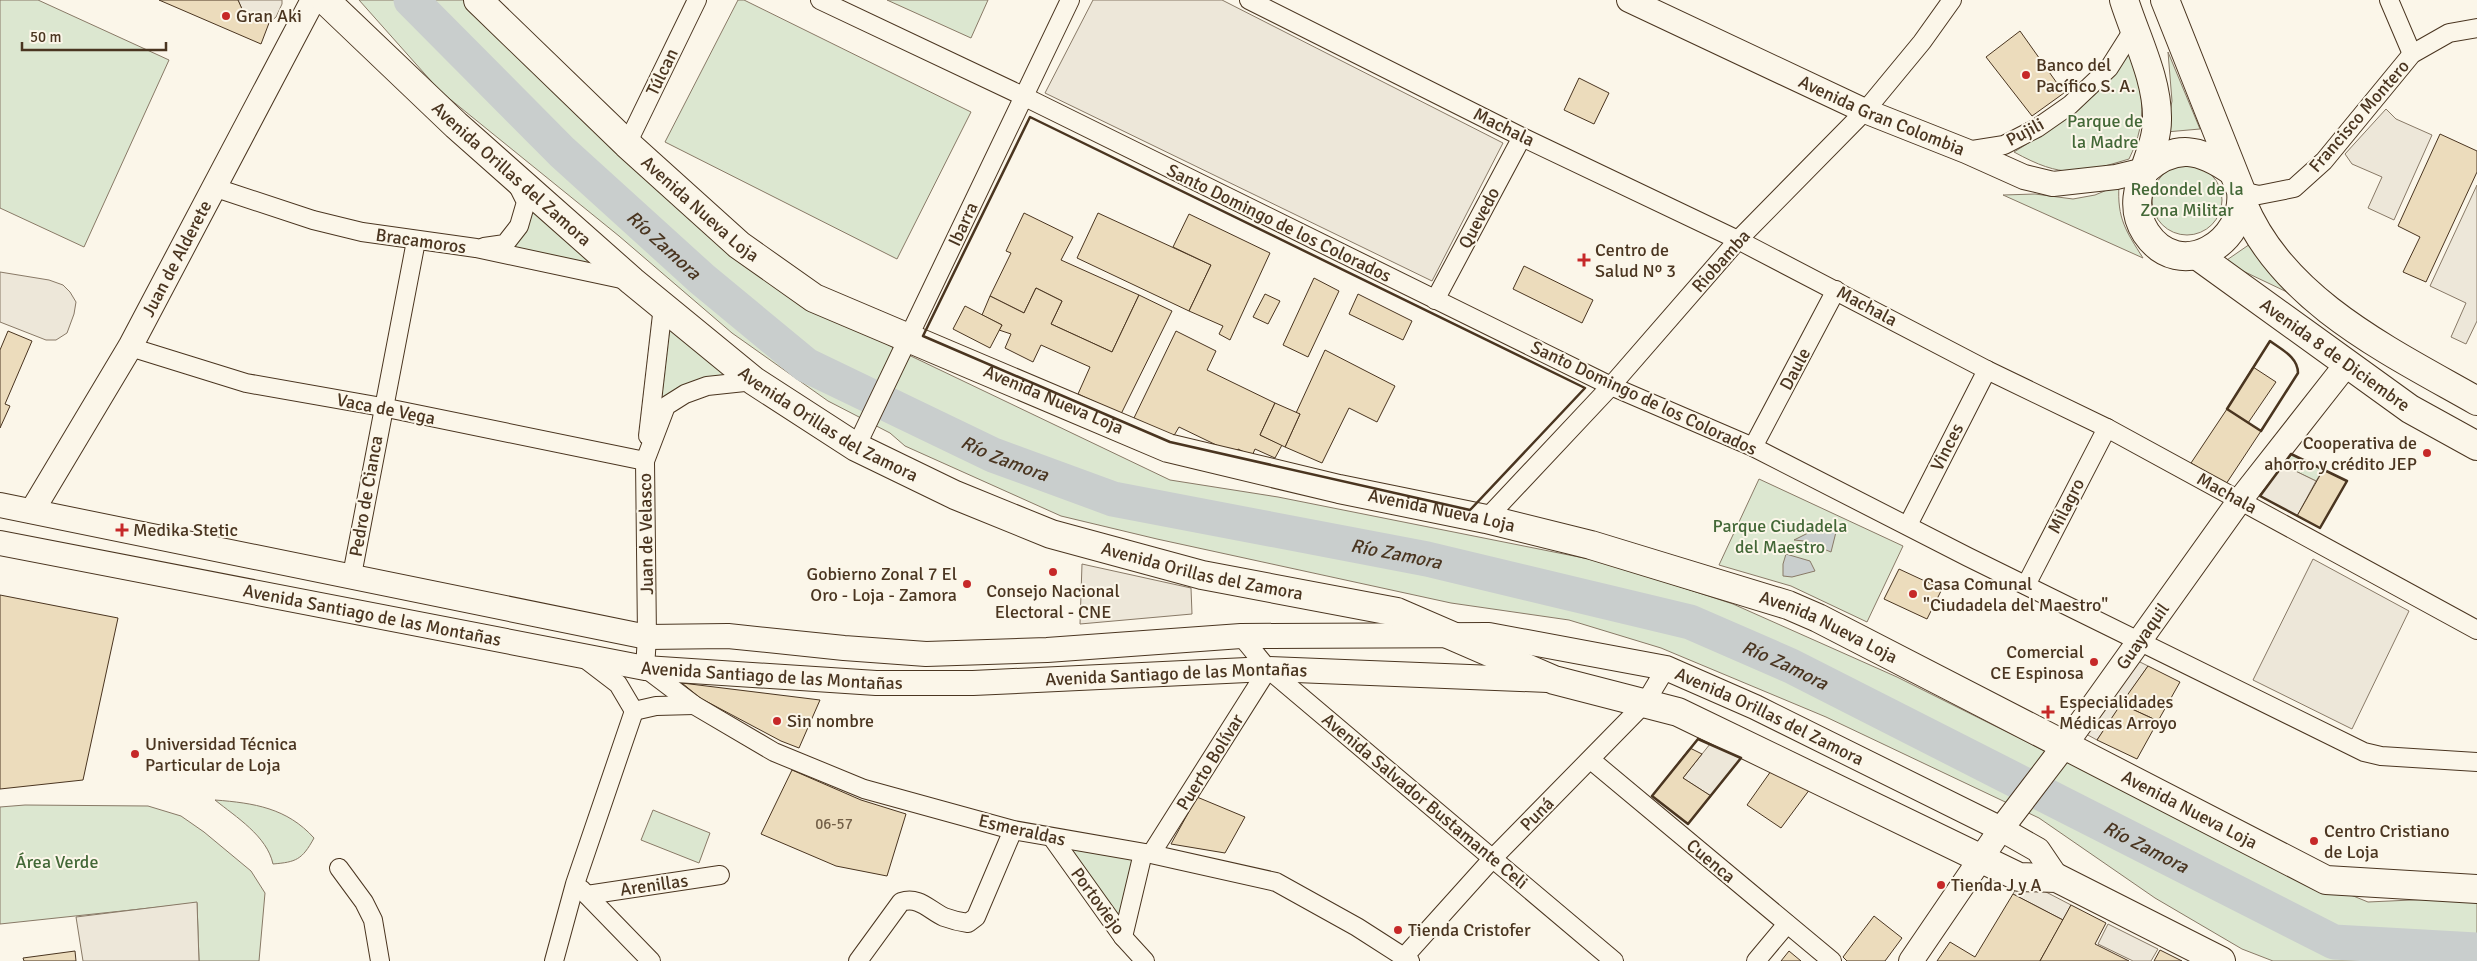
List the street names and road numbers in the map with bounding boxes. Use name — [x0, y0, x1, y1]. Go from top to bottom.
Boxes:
street label: Túlcan — [641, 45, 683, 99]
street label: Francisco Montero — [2304, 55, 2414, 177]
street label: Avenida Gran Colombia — [1795, 70, 1968, 160]
street label: Avenida Orillas del Zamora — [427, 97, 596, 251]
street label: Machala — [1470, 103, 1538, 151]
street label: Pujili — [2002, 113, 2048, 151]
street label: Avenida Nueva Loja — [637, 151, 763, 267]
street label: Santo Domingo de los Colorados — [1163, 159, 1395, 287]
street label: Quevedo — [1454, 184, 1504, 252]
street label: Juan de Alderete — [137, 197, 216, 321]
street label: Ibarra — [943, 198, 983, 250]
street label: Bracamoros — [374, 224, 468, 258]
street label: Riobamba — [1687, 225, 1755, 297]
street label: Machala — [1833, 281, 1901, 331]
street label: Avenida 8 de Diciembre — [2256, 293, 2414, 416]
street label: Santo Domingo de los Colorados — [1527, 336, 1761, 460]
street label: Daule — [1775, 344, 1815, 394]
street label: Avenida Nueva Loja — [980, 360, 1127, 439]
street label: Avenida Orillas del Zamora — [734, 362, 922, 486]
street label: Vaca de Vega — [335, 389, 437, 429]
street label: Vinces — [1926, 419, 1968, 474]
street label: Pedro de Cianca — [345, 434, 387, 558]
street label: Machala — [2193, 468, 2261, 518]
street label: Juan de Velasco — [634, 473, 658, 595]
street label: Milagro — [2043, 475, 2089, 537]
street label: Avenida Nueva Loja — [1366, 484, 1517, 537]
street label: Avenida Orillas del Zamora — [1099, 537, 1305, 605]
street label: Avenida Santiago de las Montañas — [241, 579, 503, 651]
street label: Avenida Nueva Loja — [1757, 586, 1901, 668]
street label: Guayaquil — [2111, 598, 2174, 674]
street label: Avenida Santiago de las Montañas — [640, 657, 903, 694]
street label: Avenida Santiago de las Montañas — [1045, 658, 1308, 691]
street label: Avenida Orillas del Zamora — [1672, 662, 1868, 770]
street label: Avenida Salvador Bustamante Celi — [1317, 708, 1533, 894]
street label: Puerto Bolívar — [1172, 710, 1248, 814]
street label: Avenida Nueva Loja — [2118, 766, 2261, 854]
street label: Puná — [1516, 793, 1558, 835]
street label: Esmeraldas — [976, 809, 1068, 851]
street label: Cuenca — [1682, 834, 1740, 888]
street label: Portoviejo — [1066, 863, 1130, 939]
street label: Arenillas — [619, 869, 690, 901]

